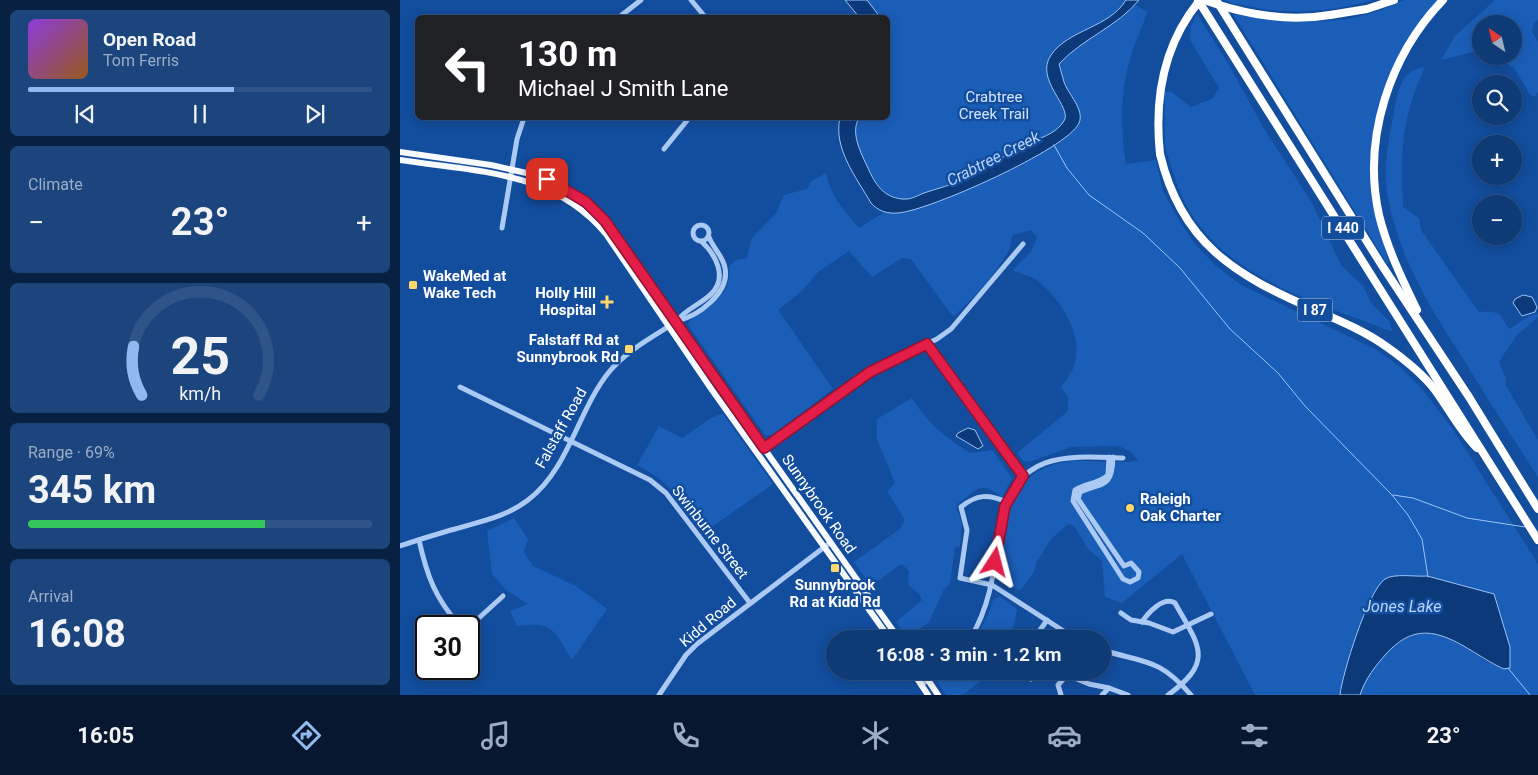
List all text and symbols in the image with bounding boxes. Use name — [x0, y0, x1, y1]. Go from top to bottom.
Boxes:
north arrow — [1472, 15, 1522, 65]
map controls — [1472, 15, 1522, 245]
text: Open Road — [103, 28, 196, 51]
text: 130 m — [518, 34, 617, 75]
icon: left — [435, 35, 500, 100]
text: Tom Ferris — [103, 51, 179, 70]
button: search — [1472, 75, 1522, 125]
text: Michael J Smith Lane — [518, 76, 728, 101]
park label: Crabtree Creek Trail — [959, 88, 1029, 123]
icon: previous — [71, 100, 99, 128]
icon: pause — [186, 100, 214, 128]
icon: next — [301, 100, 329, 128]
water label: Crabtree Creek — [943, 126, 1044, 190]
button: + — [1472, 135, 1522, 185]
pin — [526, 158, 568, 200]
icon: arrive — [533, 165, 561, 193]
text: Climate — [28, 175, 83, 194]
button: − — [1472, 195, 1522, 245]
text: 23° — [171, 200, 229, 244]
text: − — [28, 206, 44, 239]
text: + — [356, 206, 372, 239]
road number: I 440 — [1322, 217, 1364, 240]
place label: WakeMed at Wake Tech — [423, 267, 506, 302]
marker: WakeMed at Wake Tech — [407, 279, 419, 291]
place label: Holly Hill Hospital — [535, 284, 596, 319]
marker: Holly Hill Hospital — [600, 295, 614, 309]
road number: I 87 — [1298, 298, 1332, 322]
text: 25 — [170, 326, 230, 387]
place label: Falstaff Rd at Sunnybrook Rd — [517, 331, 619, 366]
marker: Falstaff Rd at Sunnybrook Rd — [623, 343, 635, 355]
text: km/h — [179, 383, 221, 404]
street label: Falstaff Road — [531, 385, 591, 471]
text: Range · 69% — [28, 443, 115, 462]
street label: Sunnybrook Road — [778, 451, 860, 557]
text: 345 km — [28, 468, 156, 512]
street label: Swinburne Street — [668, 482, 752, 582]
place label: Raleigh Oak Charter — [1140, 490, 1221, 525]
marker: Raleigh Oak Charter — [1124, 502, 1136, 514]
position arrow — [968, 535, 1020, 587]
marker: Sunnybrook Rd at Kidd Rd — [829, 562, 841, 574]
place label: Sunnybrook Rd at Kidd Rd — [790, 576, 880, 611]
text: Arrival — [28, 587, 73, 606]
street label: Kidd Road — [676, 593, 740, 651]
water label: Jones Lake — [1363, 597, 1441, 616]
text: 16:08 — [28, 612, 126, 656]
speed limit sign: 30 — [415, 615, 480, 680]
text: 16:08 · 3 min · 1.2 km — [876, 643, 1061, 666]
icon: directions — [289, 718, 324, 753]
icon: music — [478, 718, 513, 753]
icon: phone — [668, 718, 703, 753]
icon: climate — [858, 718, 893, 753]
icon: car — [1047, 718, 1082, 753]
icon: filters — [1237, 718, 1272, 753]
text: 16:05 — [77, 723, 134, 748]
text: 23° — [1427, 723, 1461, 748]

